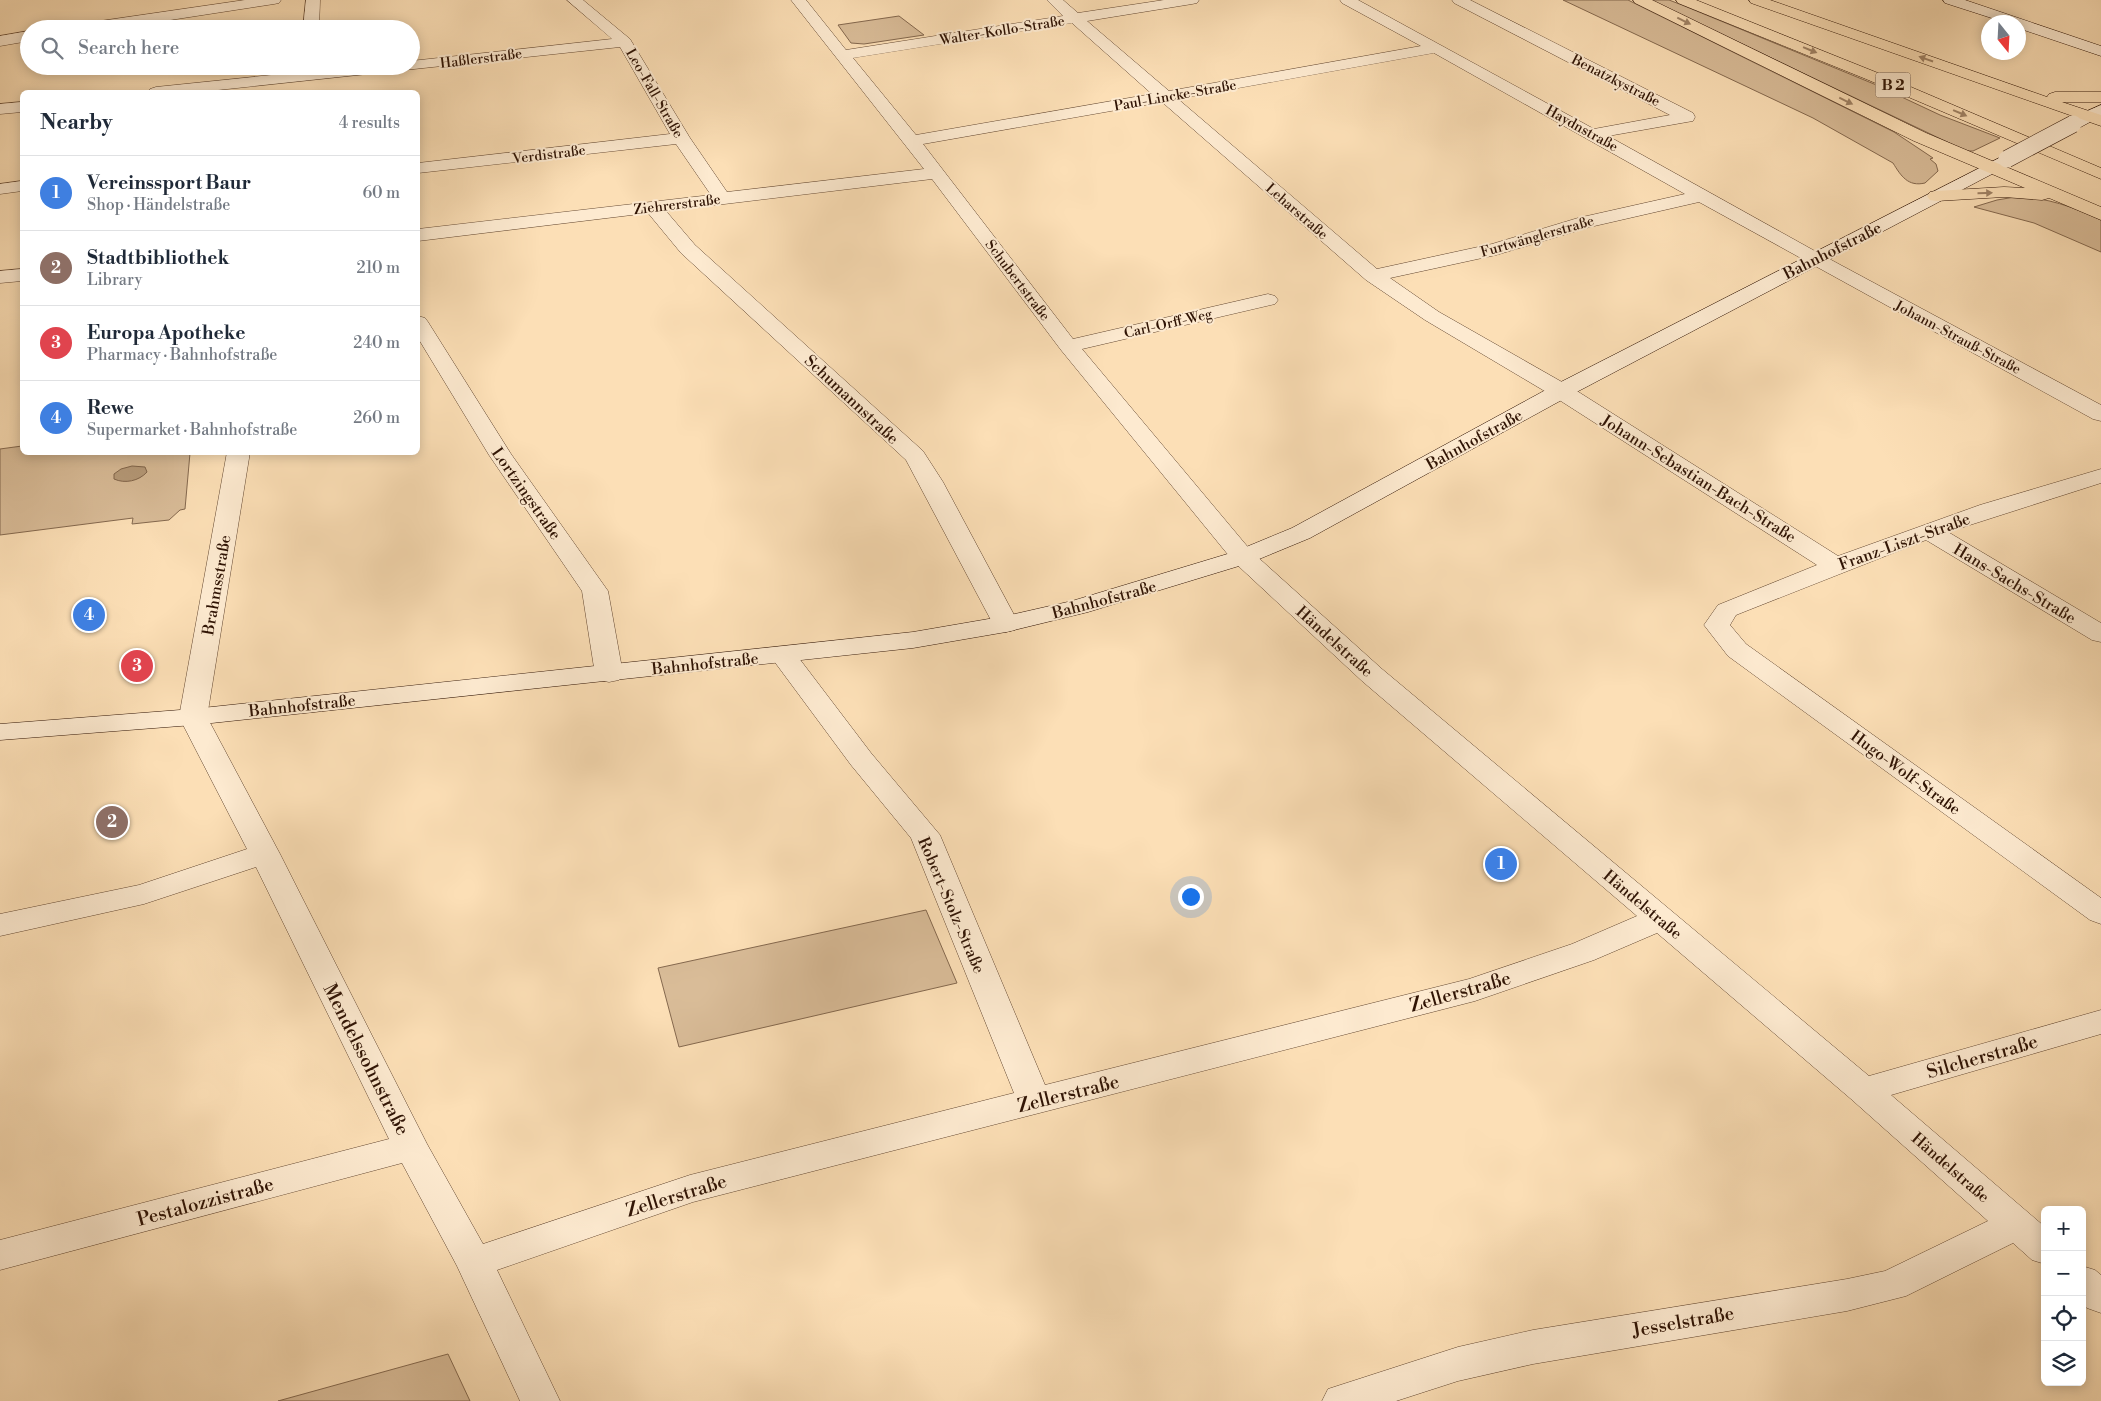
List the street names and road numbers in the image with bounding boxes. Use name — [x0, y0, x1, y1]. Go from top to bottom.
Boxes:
street label: Walter-Kollo-Straße — [937, 12, 1066, 50]
street label: Haßlerstraße — [439, 45, 523, 73]
street label: Leo-Fall-Straße — [621, 46, 687, 141]
street label: Benatzkystraße — [1567, 50, 1663, 111]
road number: B 2 — [1876, 72, 1910, 98]
street label: Paul-Lincke-Straße — [1113, 76, 1238, 116]
street label: Haydnstraße — [1542, 102, 1621, 156]
street label: Verdistraße — [511, 142, 587, 169]
street label: Leharstraße — [1261, 180, 1331, 244]
street label: Ziehrerstraße — [633, 191, 722, 219]
street label: Furtwänglerstraße — [1478, 212, 1596, 262]
street label: Bahnhofstraße — [1779, 218, 1885, 285]
street label: Schubertstraße — [981, 236, 1054, 325]
street label: Johann-Strauß-Straße — [1890, 296, 2024, 379]
street label: Carl-Orff-Weg — [1122, 305, 1215, 343]
street label: Schumannstraße — [800, 351, 903, 449]
street label: Bahnhofstraße — [1422, 405, 1526, 475]
street label: Johann-Sebastian-Bach-Straße — [1596, 410, 1800, 547]
street label: Lortzingstraße — [487, 444, 565, 544]
street label: Franz-Liszt-Straße — [1836, 509, 1973, 575]
street label: Brahmsstraße — [198, 533, 236, 638]
street label: Hans-Sachs-Straße — [1950, 539, 2079, 628]
street label: Bahnhofstraße — [1049, 576, 1159, 624]
street label: Händelstraße — [1292, 602, 1377, 682]
street label: Bahnhofstraße — [650, 648, 760, 680]
street label: Bahnhofstraße — [247, 690, 357, 722]
street label: Hugo-Wolf-Straße — [1846, 726, 1964, 819]
street label: Robert-Stolz-Straße — [913, 834, 989, 977]
street label: Händelstraße — [1599, 866, 1686, 944]
street label: Zellerstraße — [1407, 966, 1514, 1018]
street label: Mendelssohnstraße — [318, 980, 415, 1139]
street label: Silcherstraße — [1924, 1030, 2041, 1084]
street label: Zellerstraße — [1015, 1070, 1122, 1118]
street label: Händelstraße — [1907, 1128, 1994, 1207]
street label: Zellerstraße — [623, 1169, 730, 1223]
street label: Pestalozzistraße — [134, 1172, 276, 1232]
street label: Jesselstraße — [1629, 1301, 1736, 1343]

